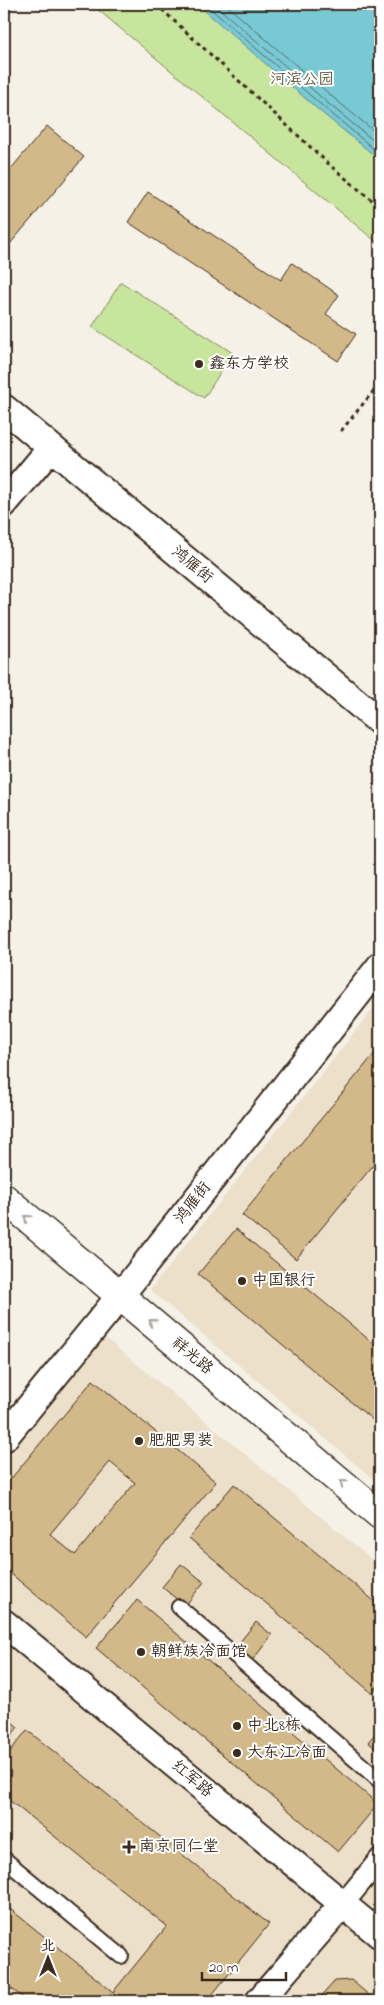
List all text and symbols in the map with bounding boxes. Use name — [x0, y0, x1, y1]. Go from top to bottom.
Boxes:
park label: 河滨公园 — [270, 68, 334, 92]
place label: 鑫东方学校 — [209, 352, 289, 376]
marker: 鑫东方学校 — [193, 358, 205, 370]
street label: 鸿雁街 — [166, 540, 218, 590]
street label: 鸿雁街 — [169, 1177, 217, 1229]
one-way arrow — [24, 1214, 33, 1223]
place label: 中国银行 — [252, 1269, 316, 1293]
marker: 中国银行 — [236, 1275, 248, 1287]
one-way arrow — [148, 1319, 157, 1328]
street label: 祥光路 — [166, 1331, 218, 1381]
place label: 肥肥男装 — [149, 1429, 213, 1453]
marker: 肥肥男装 — [133, 1435, 145, 1447]
one-way arrow — [340, 1481, 349, 1489]
place label: 朝鲜族冷面馆 — [151, 1640, 247, 1664]
marker: 朝鲜族冷面馆 — [135, 1646, 147, 1658]
place label: 中北8栋 — [247, 1714, 301, 1738]
marker: 中北8栋 — [231, 1720, 243, 1732]
place label: 大东江冷面 — [247, 1741, 327, 1765]
marker: 大东江冷面 — [231, 1747, 243, 1759]
street label: 红军路 — [166, 1754, 218, 1804]
place label: 南京同仁堂 — [139, 1835, 219, 1859]
marker: 南京同仁堂 — [123, 1841, 135, 1853]
north arrow — [22, 1932, 72, 1982]
text: 北 — [41, 1936, 55, 1957]
scale bar — [202, 1950, 285, 1982]
text: 20 m — [209, 1957, 239, 1979]

